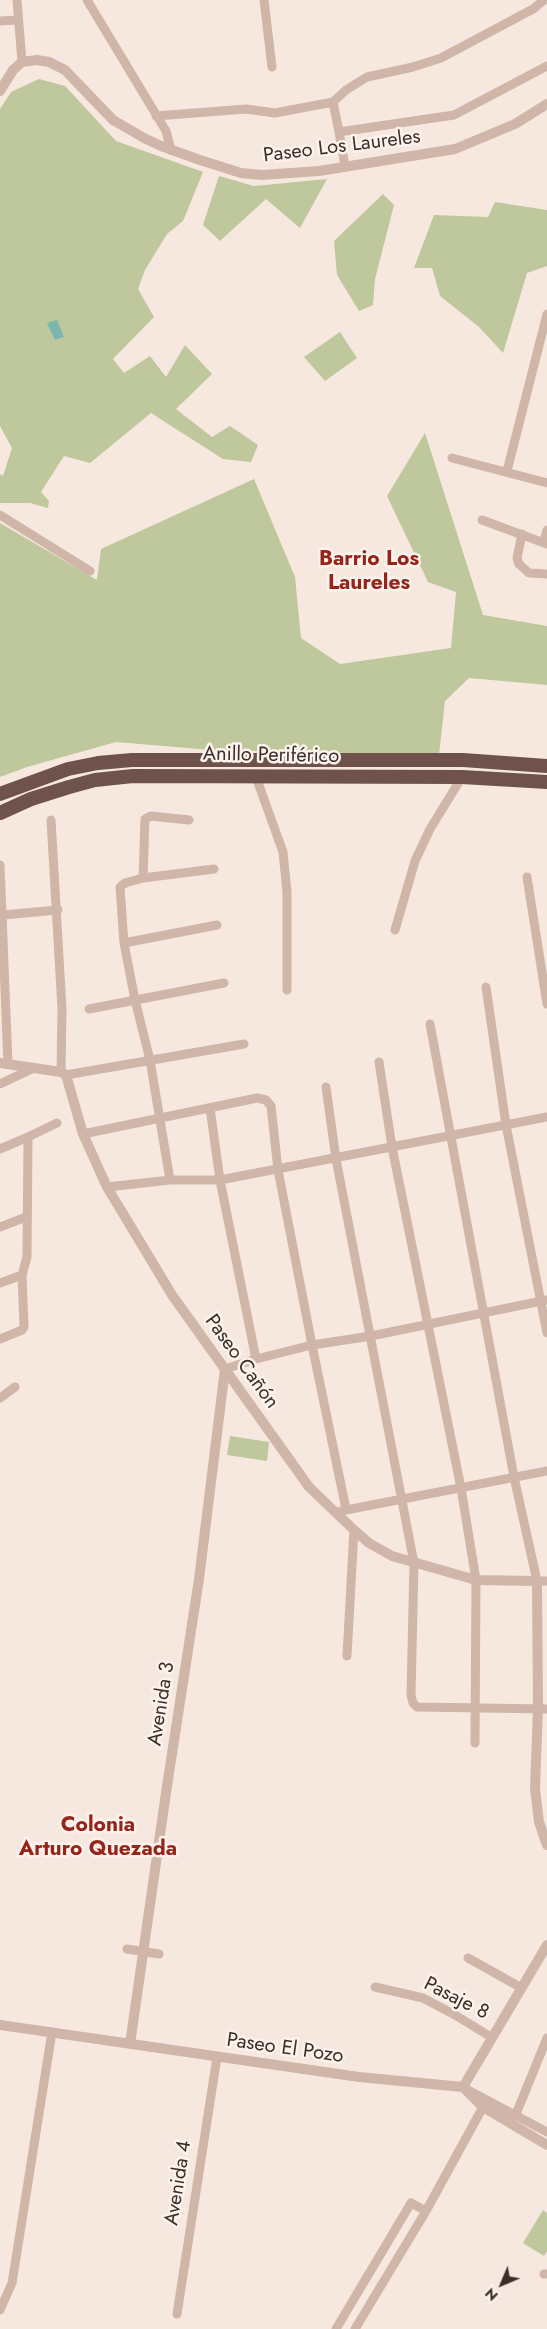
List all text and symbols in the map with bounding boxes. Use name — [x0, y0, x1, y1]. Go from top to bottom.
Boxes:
street label: Paseo Los Laureles — [262, 125, 422, 169]
district label: Barrio Los Laureles — [319, 547, 419, 597]
street label: Anillo Periférico — [203, 743, 339, 769]
street label: Paseo Cañón — [199, 1310, 283, 1414]
street label: Avenida 3 — [144, 1660, 180, 1748]
district label: Colonia Arturo Quezada — [19, 1813, 177, 1863]
street label: Pasaje 8 — [419, 1972, 493, 2026]
street label: Paseo El Pozo — [225, 2029, 345, 2069]
street label: Avenida 4 — [160, 2139, 198, 2227]
north arrow — [477, 2259, 527, 2309]
text: N — [480, 2284, 502, 2306]

